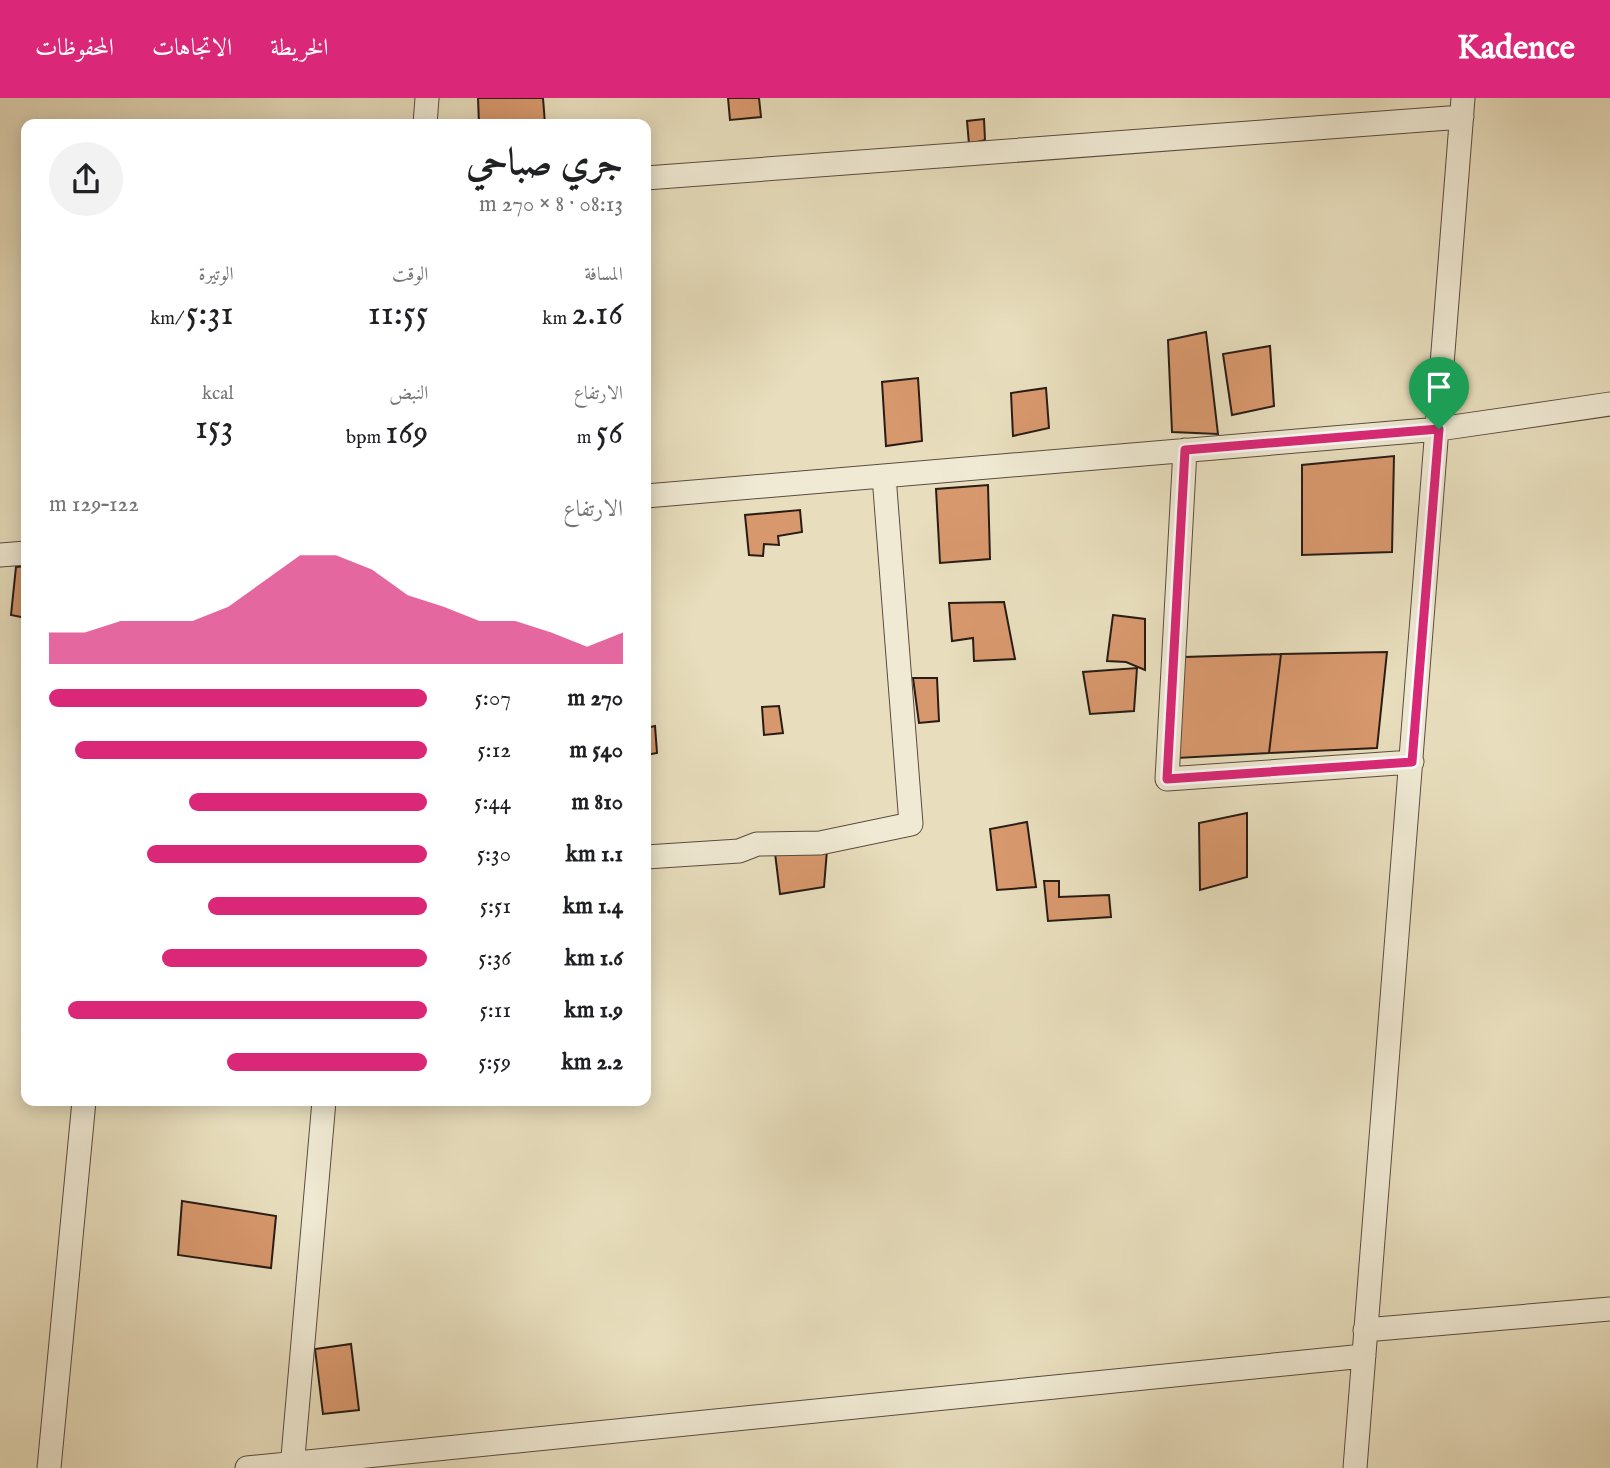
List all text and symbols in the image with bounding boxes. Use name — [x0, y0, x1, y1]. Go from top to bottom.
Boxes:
text: Kadence — [1457, 28, 1575, 70]
text: المحفوظات — [35, 33, 114, 64]
text: الاتجاهات — [152, 33, 232, 64]
text: الخريطة — [270, 33, 329, 64]
text: جري صباحي — [466, 140, 623, 188]
button: share — [49, 142, 123, 216]
text: 08:13 · 8 × 270 m — [479, 190, 623, 219]
text: الوتيرة — [199, 263, 234, 287]
text: الوقت — [392, 263, 428, 287]
text: المسافة — [584, 263, 623, 287]
text: 5:31 — [186, 292, 234, 337]
text: 11:55 — [368, 292, 428, 337]
text: 2.16 — [571, 292, 623, 337]
text: /km — [150, 307, 186, 331]
text: km — [542, 307, 571, 331]
pin — [1409, 357, 1469, 429]
icon: arrive — [1420, 368, 1458, 406]
text: kcal — [202, 382, 234, 406]
text: النبض — [389, 382, 428, 406]
text: الارتفاع — [574, 382, 623, 406]
text: 153 — [195, 406, 234, 451]
text: 169 — [385, 411, 428, 456]
text: 56 — [596, 411, 623, 456]
text: bpm — [346, 426, 385, 450]
text: m — [577, 426, 596, 450]
text: 122–129 m — [49, 490, 139, 519]
text: الارتفاع — [563, 495, 623, 524]
text: 5:07 — [475, 684, 511, 713]
text: 270 m — [568, 684, 623, 713]
text: 5:12 — [477, 736, 511, 765]
text: 540 m — [569, 736, 623, 765]
text: 5:44 — [474, 788, 511, 817]
text: 810 m — [571, 788, 623, 817]
text: 5:30 — [477, 840, 511, 869]
text: 1.1 km — [566, 840, 623, 869]
text: 5:51 — [480, 892, 511, 921]
text: 1.4 km — [563, 892, 623, 921]
text: 5:36 — [478, 944, 511, 973]
text: 1.6 km — [565, 944, 623, 973]
text: 5:11 — [479, 996, 511, 1025]
text: 1.9 km — [564, 996, 623, 1025]
text: 5:59 — [478, 1048, 511, 1077]
text: 2.2 km — [561, 1048, 623, 1077]

